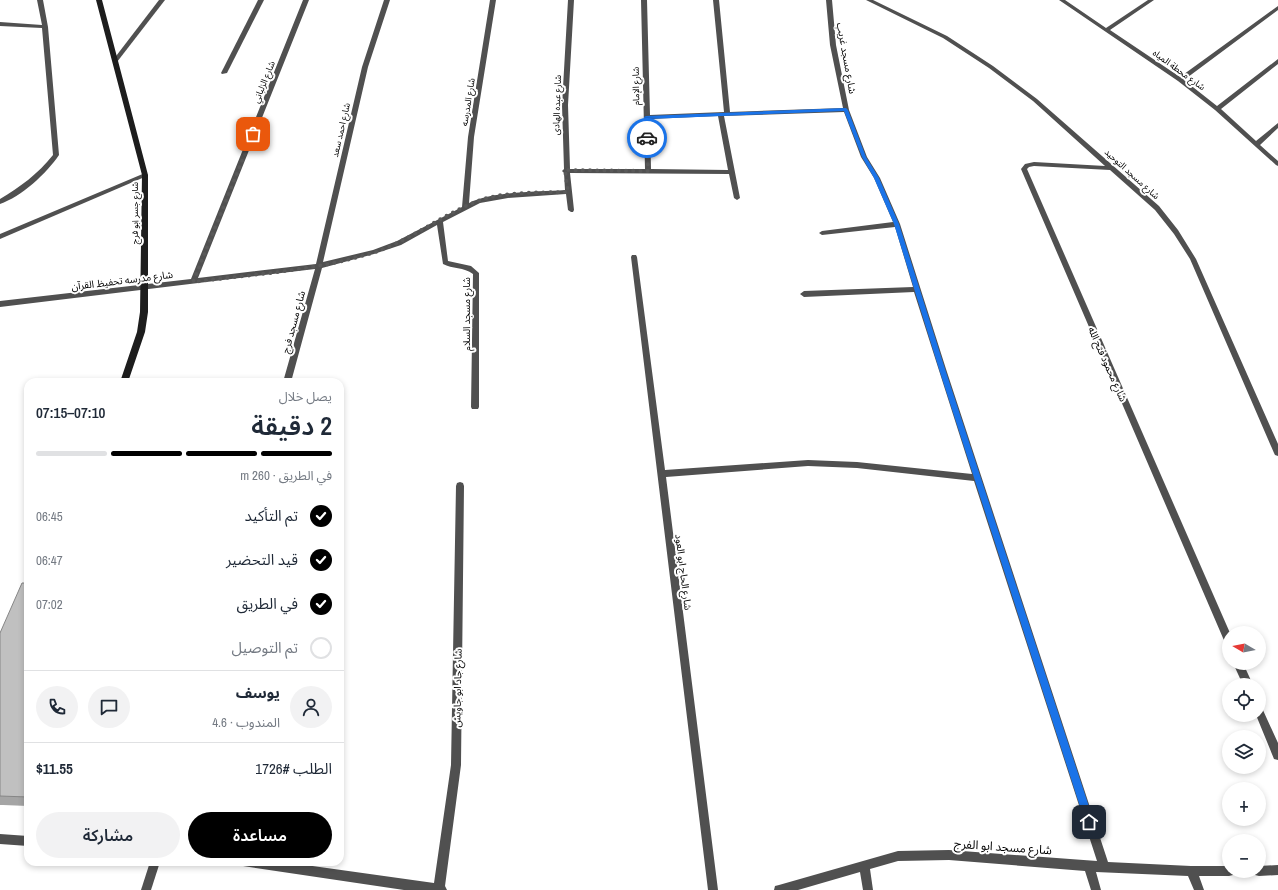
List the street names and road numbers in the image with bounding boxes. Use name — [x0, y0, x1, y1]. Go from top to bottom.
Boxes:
street label: شارع مسجد غريب — [833, 21, 859, 95]
street label: شارع محطة المياه — [1150, 47, 1208, 94]
street label: شارع الزلباني — [250, 59, 279, 105]
street label: شارع الإمام — [630, 67, 643, 105]
street label: شارع عبده الهادى — [550, 75, 565, 135]
street label: شارع المدرسه — [458, 77, 479, 127]
street label: شارع احمد سعد — [329, 102, 354, 159]
street label: شارع مسجد التوحيد — [1101, 146, 1162, 203]
street label: شارع جسر ابو فرج — [129, 182, 142, 244]
street label: شارع مدرسه تحفيظ القرآن — [71, 268, 174, 294]
street label: شارع مسجد السلام — [460, 277, 475, 351]
street label: شارع مسجد فرج — [279, 289, 309, 355]
street label: شارع محمود فتح الله — [1084, 325, 1130, 404]
street label: شارع الحاج ابو العود — [671, 533, 695, 611]
street label: شارع جاد ابو جاويش — [450, 648, 466, 727]
street label: شارع مسجد ابو الفرج — [953, 836, 1053, 859]

